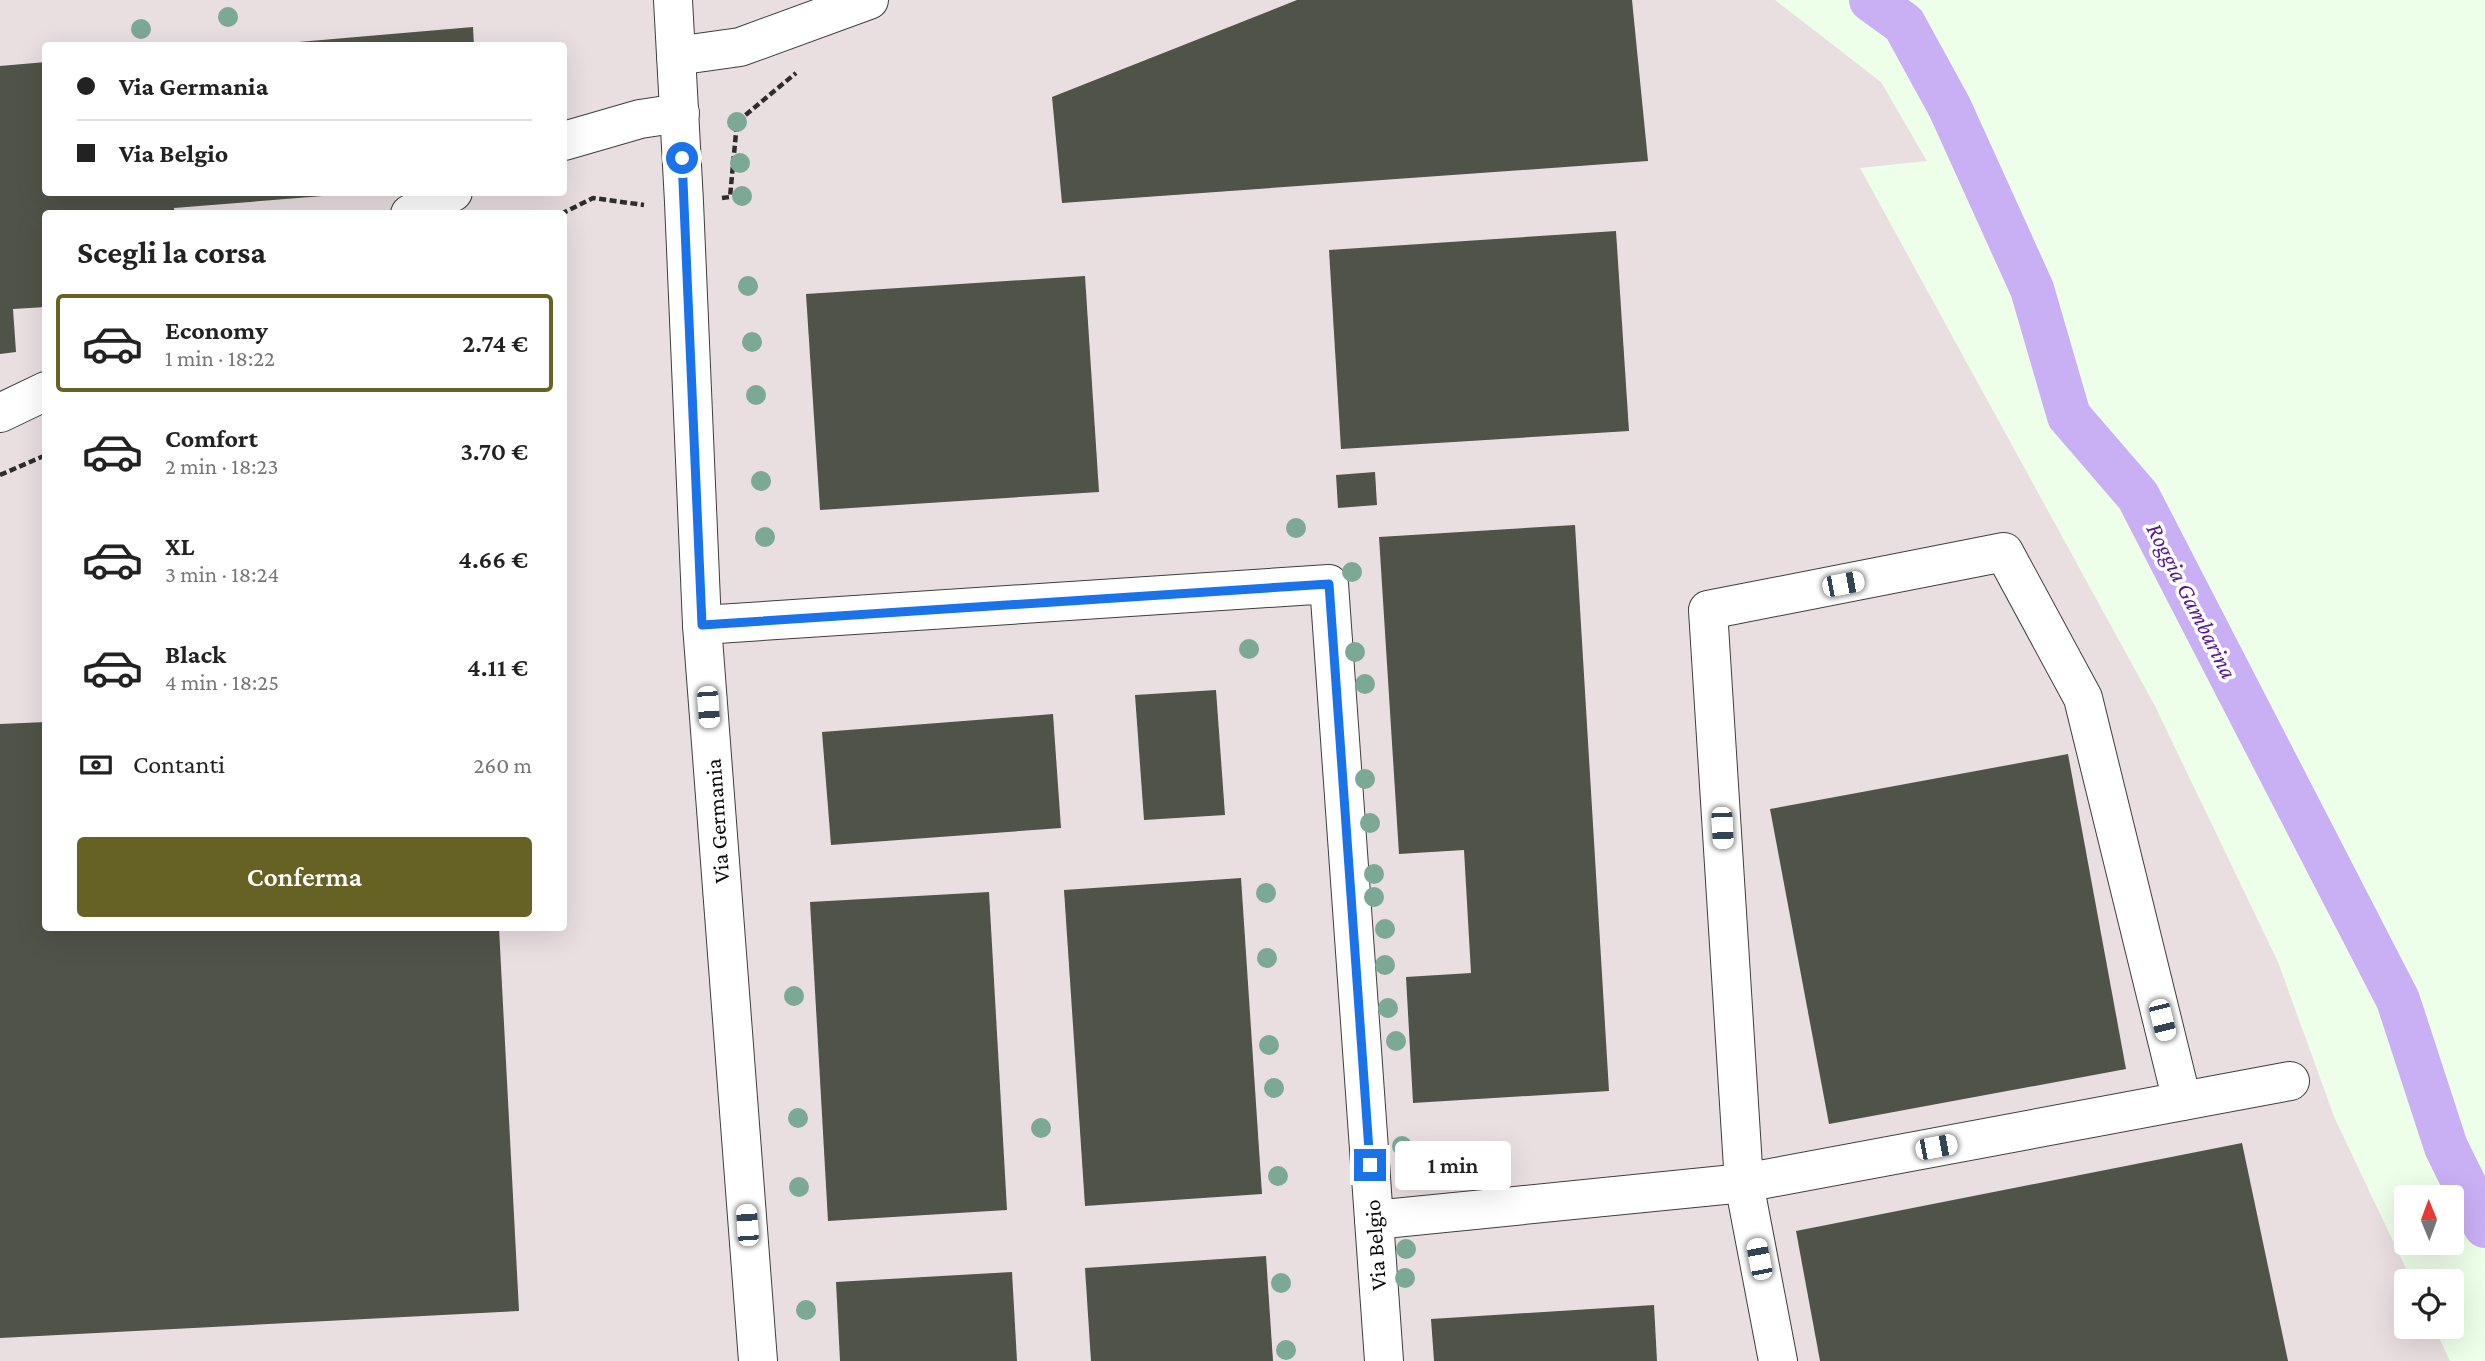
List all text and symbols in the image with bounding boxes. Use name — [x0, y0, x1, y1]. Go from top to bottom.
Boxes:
text: Via Germania — [119, 72, 268, 101]
text: Via Belgio — [119, 139, 228, 168]
route start — [666, 142, 698, 174]
text: Scegli la corsa — [77, 234, 266, 270]
icon: car — [81, 312, 144, 375]
text: Economy — [165, 316, 268, 345]
text: 2.74 € — [462, 329, 528, 358]
text: 1 min · 18:22 — [165, 345, 275, 371]
icon: car — [81, 420, 144, 483]
text: Comfort — [165, 424, 258, 453]
text: 3.70 € — [460, 437, 528, 466]
text: 2 min · 18:23 — [165, 453, 278, 479]
water label: Roggia Gambarina — [2142, 518, 2243, 683]
icon: car — [81, 528, 144, 591]
text: XL — [165, 532, 194, 561]
text: 4.66 € — [458, 545, 528, 574]
text: 3 min · 18:24 — [165, 561, 279, 587]
car — [1821, 570, 1866, 598]
icon: car — [81, 636, 144, 699]
text: Black — [165, 640, 226, 669]
text: 4.11 € — [467, 653, 528, 682]
text: 4 min · 18:25 — [165, 669, 279, 695]
car — [697, 685, 720, 729]
icon: cash — [77, 746, 115, 784]
text: Contanti — [133, 750, 225, 779]
text: 260 m — [474, 752, 532, 778]
street label: Via Germania — [700, 758, 734, 884]
car — [1711, 806, 1734, 850]
button: Conferma — [77, 837, 532, 917]
car — [2147, 997, 2178, 1043]
car — [1914, 1133, 1959, 1161]
callout: 1 min — [1394, 1140, 1510, 1190]
route end — [1354, 1149, 1386, 1181]
text: 1 min — [1427, 1152, 1479, 1178]
north arrow — [2394, 1185, 2464, 1255]
map controls — [2394, 1185, 2464, 1339]
street label: Via Belgio — [1359, 1199, 1391, 1291]
car — [736, 1203, 759, 1247]
car — [1745, 1236, 1774, 1282]
button: locate — [2394, 1269, 2464, 1339]

